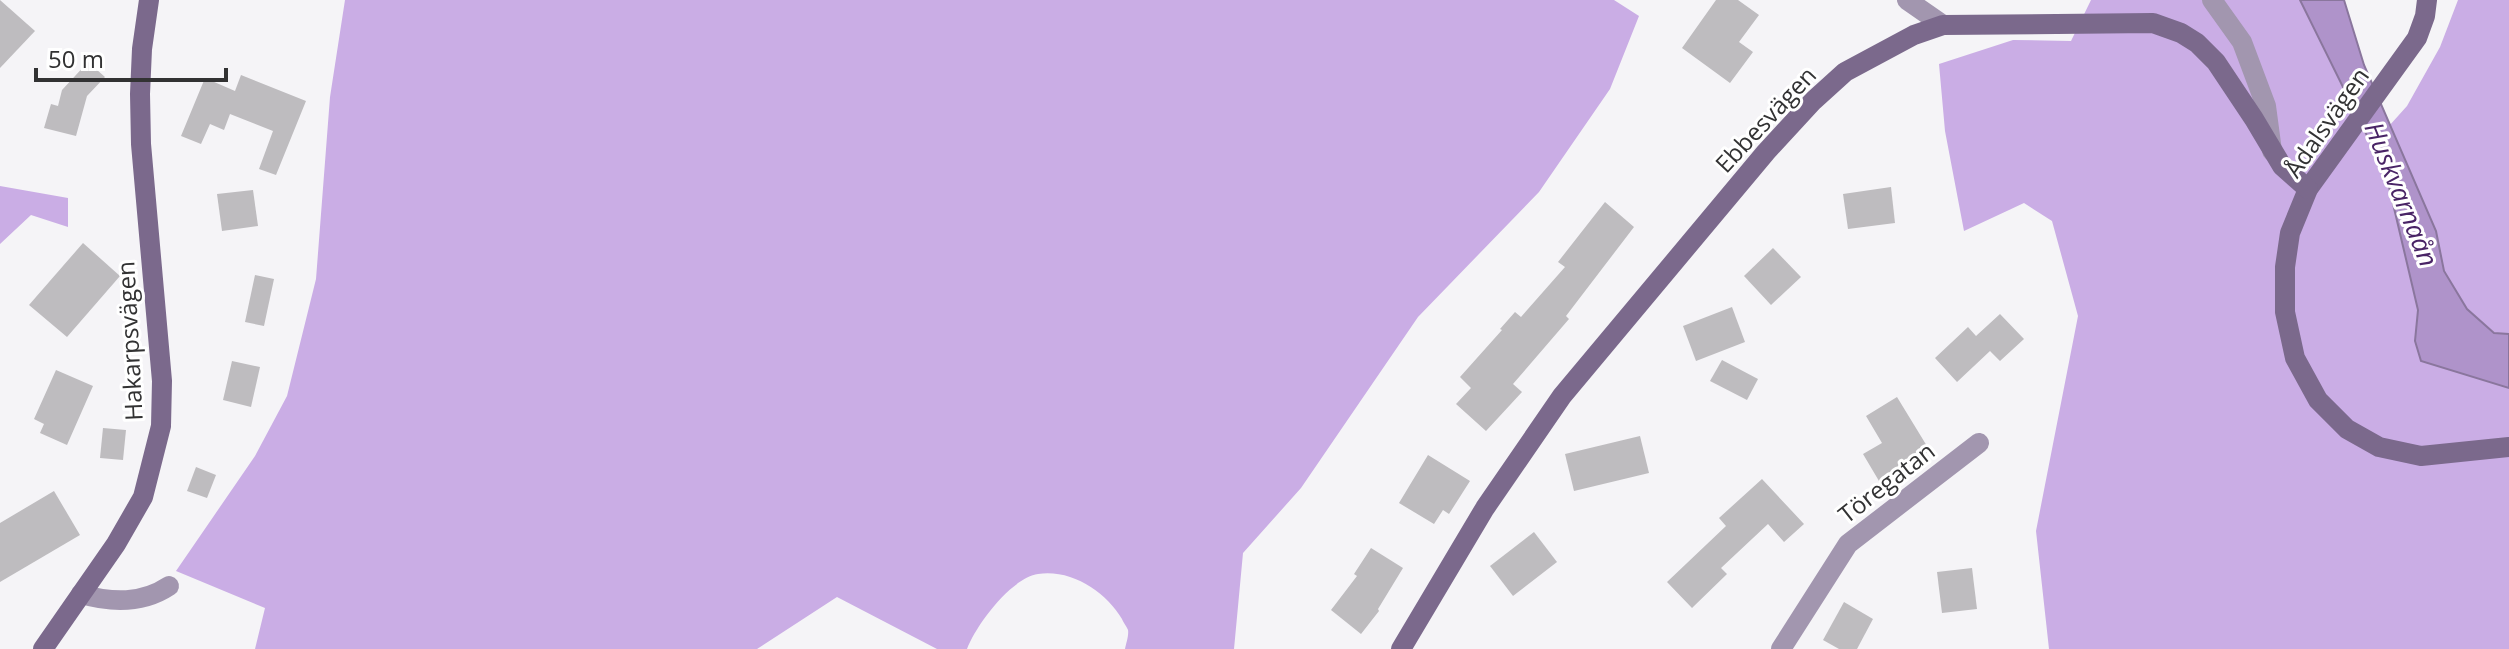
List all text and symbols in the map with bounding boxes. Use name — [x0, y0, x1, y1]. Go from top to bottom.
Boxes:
scale bar — [36, 32, 226, 82]
text: 50 m — [48, 42, 104, 75]
street label: Ebbesvägen — [1707, 59, 1823, 179]
street label: Ådalsvägen — [2276, 60, 2376, 184]
water label: Huskvarnaån — [2357, 116, 2447, 272]
street label: Hakarpsvägen — [108, 261, 150, 421]
street label: Töregatan — [1831, 434, 1941, 530]

